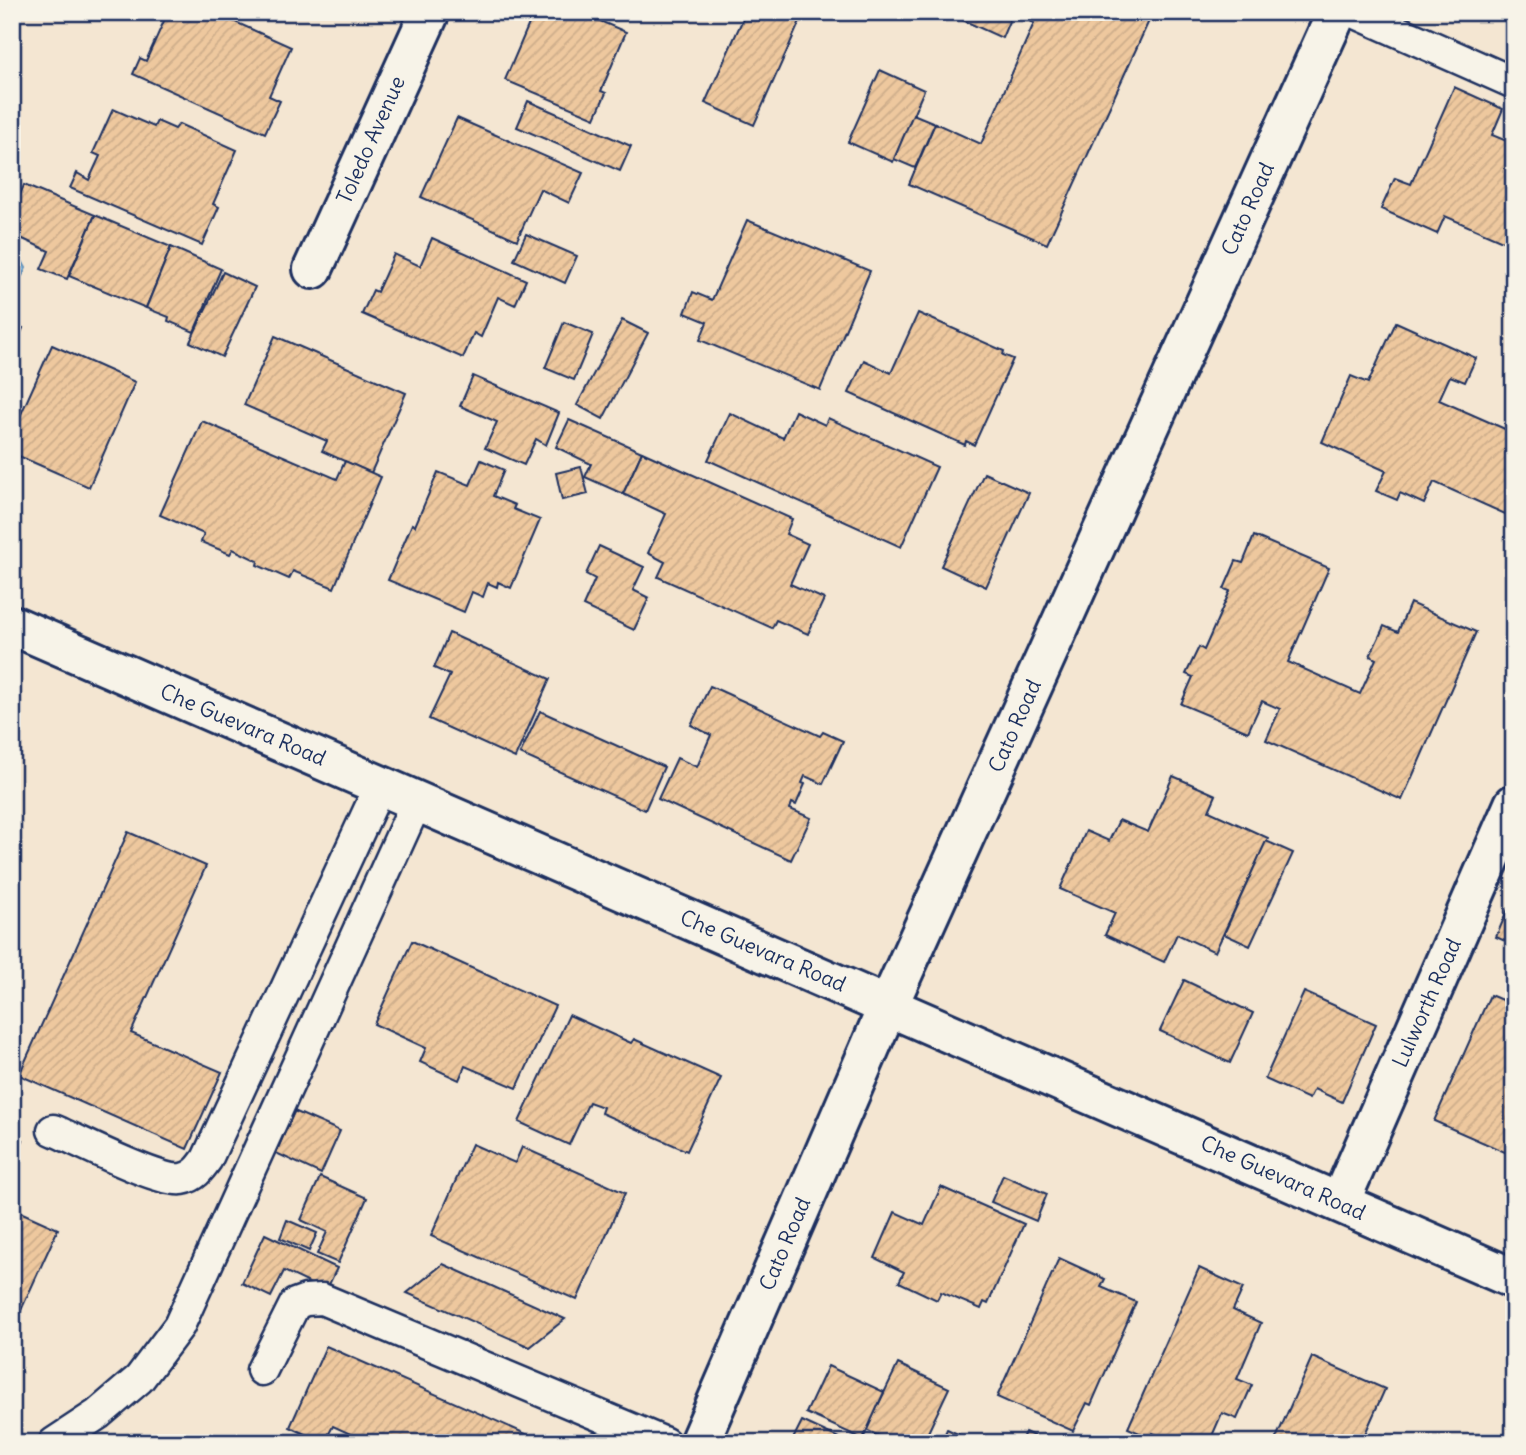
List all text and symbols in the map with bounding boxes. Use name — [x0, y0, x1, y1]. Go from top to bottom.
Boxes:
street label: Toledo Avenue — [330, 72, 411, 208]
street label: Cato Road — [1215, 158, 1280, 259]
street label: Cato Road — [982, 675, 1047, 776]
street label: Che Guevara Road — [156, 677, 330, 772]
street label: Che Guevara Road — [676, 903, 850, 998]
street label: Lulworth Road — [1386, 934, 1467, 1072]
street label: Che Guevara Road — [1197, 1129, 1370, 1226]
street label: Cato Road — [753, 1193, 816, 1295]

